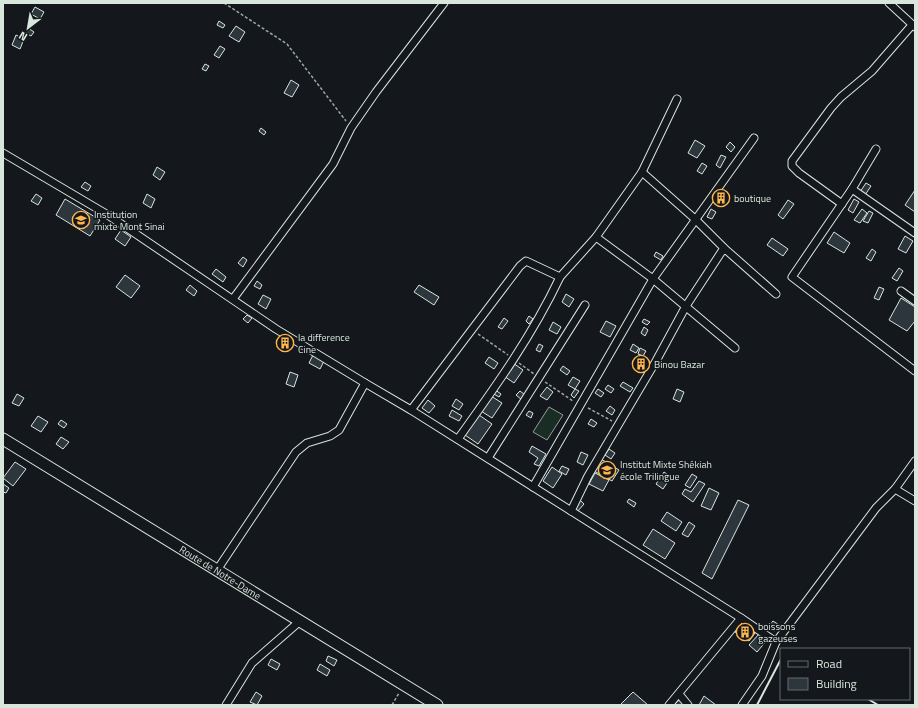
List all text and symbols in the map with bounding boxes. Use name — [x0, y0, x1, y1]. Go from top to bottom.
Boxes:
north arrow — [8, 8, 48, 48]
text: N — [15, 28, 30, 45]
building icon: boutique — [711, 188, 731, 208]
place label: boutique — [734, 191, 771, 206]
place label: Institution mixte Mont Sinai — [94, 207, 165, 234]
school or university icon: Institution mixte Mont Sinai — [71, 210, 91, 230]
place label: la difference Cine — [298, 330, 350, 357]
building icon: la difference Cine — [275, 333, 295, 353]
building icon: Binou Bazar — [631, 354, 651, 374]
place label: Binou Bazar — [654, 357, 705, 372]
place label: Institut Mixte Shékiah école Trilingue — [620, 457, 712, 484]
school or university icon: Institut Mixte Shékiah école Trilingue — [597, 460, 617, 480]
street label: Route de Notre-Dame — [177, 541, 264, 603]
place label: boissons gazeuses — [758, 619, 798, 646]
building icon: boissons gazeuses — [735, 622, 755, 642]
legend — [780, 648, 910, 700]
text: Road — [816, 654, 842, 673]
text: Building — [816, 674, 857, 693]

